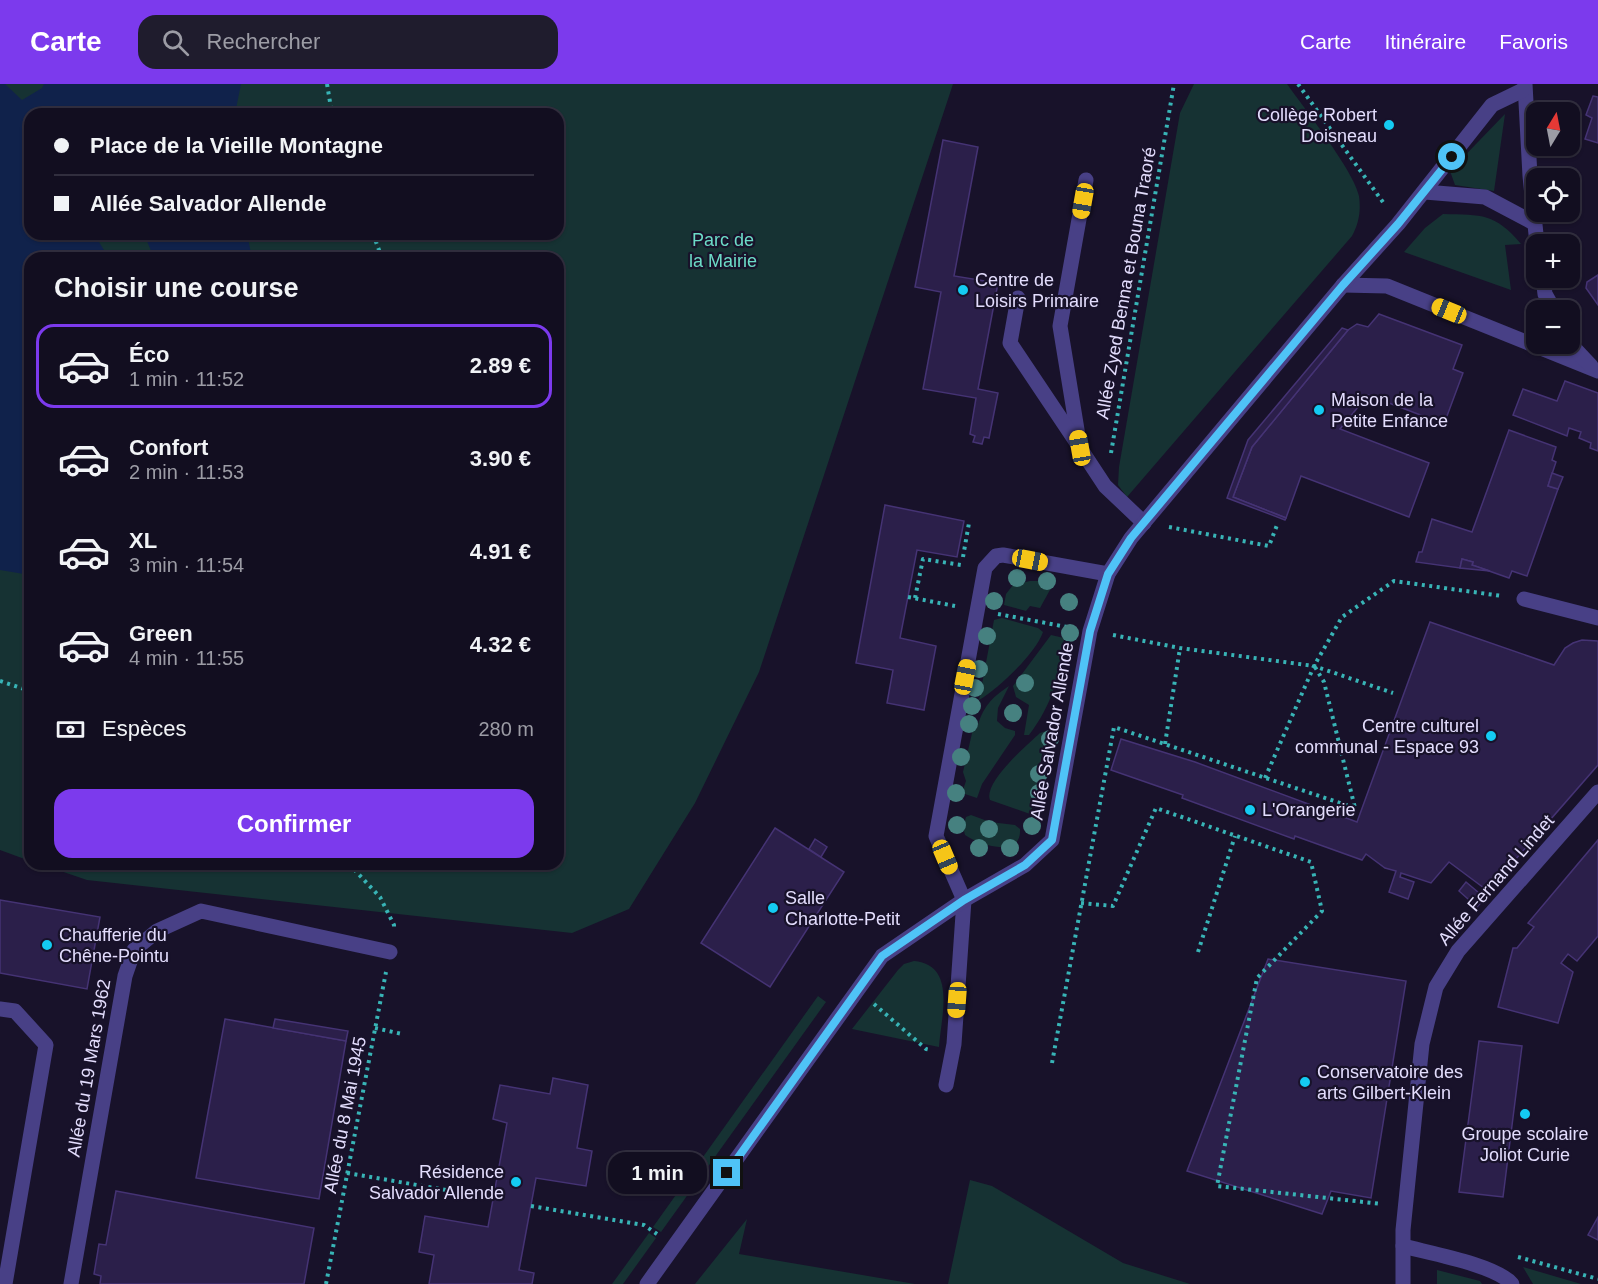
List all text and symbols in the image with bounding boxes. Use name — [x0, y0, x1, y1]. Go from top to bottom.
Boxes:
search box — [138, 15, 558, 69]
text: Carte — [30, 26, 102, 57]
icon: search — [159, 26, 192, 59]
text: Rechercher — [207, 29, 320, 54]
text: Carte — [1300, 30, 1351, 53]
text: Itinéraire — [1384, 30, 1466, 53]
text: Favoris — [1499, 30, 1568, 53]
north arrow — [1526, 102, 1580, 156]
map controls — [1526, 102, 1580, 354]
place label: Collège Robert Doisneau — [1257, 105, 1377, 146]
marker: Collège Robert Doisneau — [1382, 118, 1396, 132]
text: Place de la Vieille Montagne — [90, 133, 383, 158]
route start — [1438, 143, 1465, 170]
street label: Allée Zyed Benna et Bouna Traoré — [1092, 145, 1160, 421]
button: locate — [1526, 168, 1580, 222]
car — [1071, 182, 1095, 220]
text: Allée Salvador Allende — [90, 191, 326, 216]
park label: Parc de la Mairie — [689, 230, 757, 271]
button: + — [1526, 234, 1580, 288]
place label: Centre de Loisirs Primaire — [975, 270, 1099, 311]
text: Choisir une course — [54, 273, 299, 303]
marker: Centre de Loisirs Primaire — [956, 283, 970, 297]
car — [1429, 296, 1469, 326]
button: − — [1526, 300, 1580, 354]
icon: car — [57, 339, 111, 393]
text: Éco — [129, 342, 169, 367]
text: 2.89 € — [470, 353, 531, 378]
text: 1 min · 11:52 — [129, 368, 244, 390]
place label: Maison de la Petite Enfance — [1331, 390, 1448, 431]
marker: Maison de la Petite Enfance — [1312, 403, 1326, 417]
car — [1068, 429, 1092, 467]
icon: car — [57, 432, 111, 486]
text: Confort — [129, 435, 208, 460]
text: 3.90 € — [470, 446, 531, 471]
text: 2 min · 11:53 — [129, 461, 244, 483]
icon: car — [57, 525, 111, 579]
text: XL — [129, 528, 157, 553]
text: 4.91 € — [470, 539, 531, 564]
car — [1011, 548, 1049, 572]
text: 3 min · 11:54 — [129, 554, 244, 576]
icon: car — [57, 618, 111, 672]
text: Green — [129, 621, 193, 646]
text: 4.32 € — [470, 632, 531, 657]
street label: Allée Salvador Allende — [1027, 641, 1077, 821]
text: 4 min · 11:55 — [129, 647, 244, 669]
car — [953, 658, 977, 696]
icon: cash — [54, 713, 87, 746]
text: Espèces — [102, 716, 186, 741]
place label: Centre culturel communal - Espace 93 — [1295, 716, 1479, 757]
text: 280 m — [478, 718, 534, 740]
marker: Centre culturel communal - Espace 93 — [1484, 729, 1498, 743]
button: Confirmer — [54, 789, 534, 858]
place label: L'Orangerie — [1262, 800, 1356, 820]
marker: L'Orangerie — [1243, 803, 1257, 817]
street label: Allée Fernand Lindet — [1434, 811, 1558, 949]
car — [930, 837, 960, 877]
place label: Salle Charlotte-Petit — [785, 888, 900, 929]
marker: Salle Charlotte-Petit — [766, 901, 780, 915]
place label: Chaufferie du Chêne-Pointu — [59, 925, 169, 966]
marker: Chaufferie du Chêne-Pointu — [40, 938, 54, 952]
street label: Allée du 19 Mars 1962 — [64, 978, 114, 1158]
car — [947, 981, 967, 1019]
street label: Allée du 8 Mai 1945 — [320, 1035, 370, 1195]
place label: Conservatoire des arts Gilbert-Klein — [1317, 1062, 1463, 1103]
marker: Conservatoire des arts Gilbert-Klein — [1298, 1075, 1312, 1089]
marker: Groupe scolaire Joliot Curie — [1518, 1107, 1532, 1121]
place label: Groupe scolaire Joliot Curie — [1461, 1124, 1589, 1165]
callout: 1 min — [607, 1152, 706, 1194]
route end — [713, 1159, 740, 1186]
place label: Résidence Salvador Allende — [369, 1162, 504, 1203]
text: 1 min — [631, 1162, 684, 1184]
marker: Résidence Salvador Allende — [509, 1175, 523, 1189]

